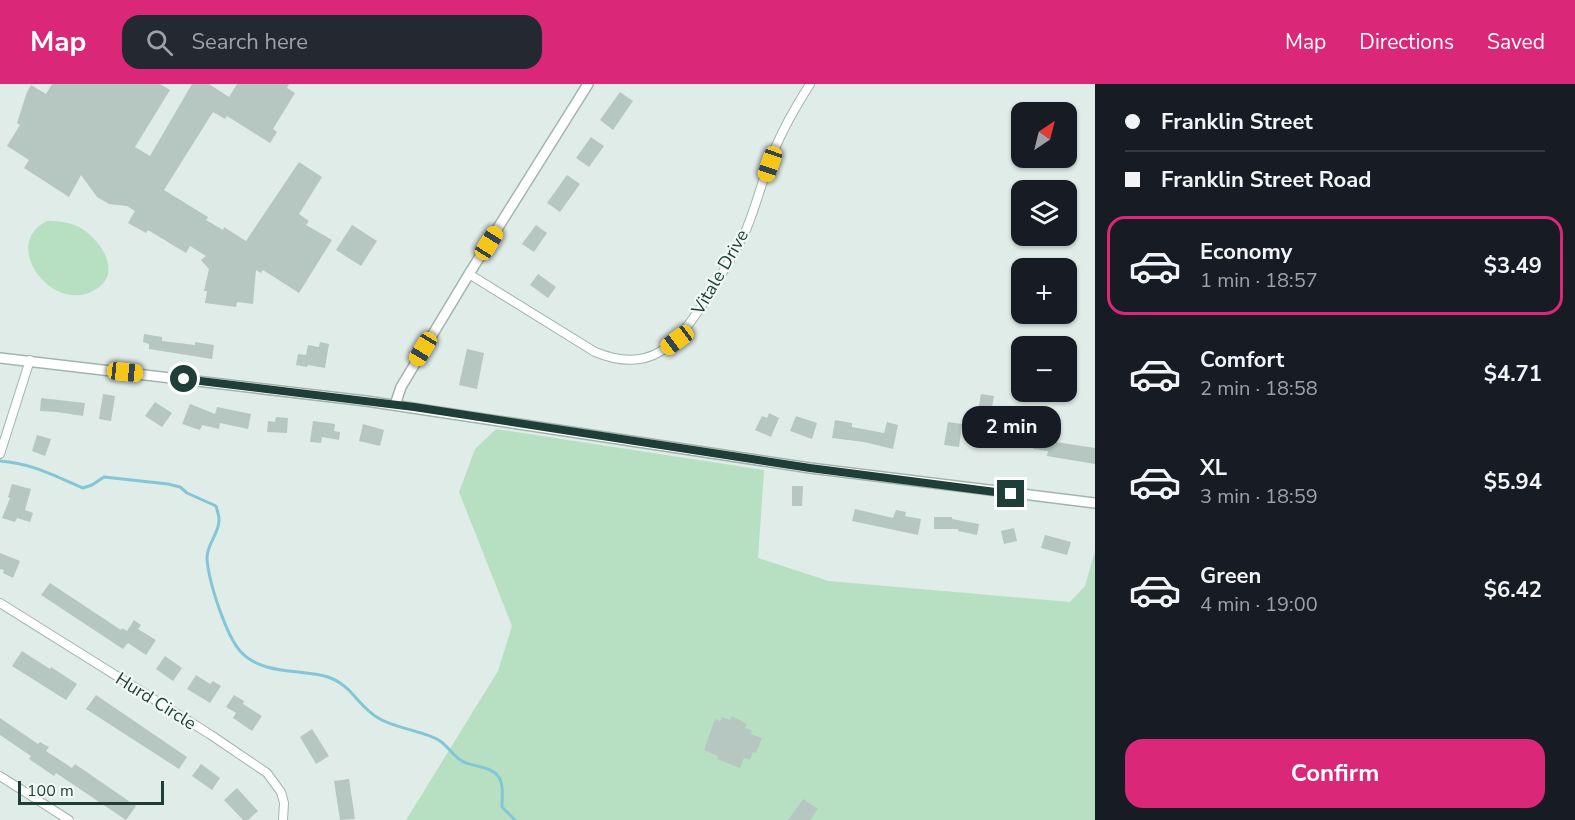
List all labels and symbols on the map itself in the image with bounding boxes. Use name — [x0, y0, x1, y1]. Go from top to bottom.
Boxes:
north arrow — [1011, 102, 1077, 168]
car — [756, 144, 784, 184]
car — [472, 223, 506, 263]
street label: Vitale Drive — [685, 225, 754, 320]
car — [657, 322, 697, 358]
car — [406, 329, 440, 369]
car — [106, 361, 144, 383]
route start — [170, 365, 197, 392]
callout: 2 min — [962, 407, 1060, 449]
route end — [997, 480, 1024, 507]
street label: Hurd Circle — [111, 667, 201, 735]
scale bar — [18, 778, 164, 806]

